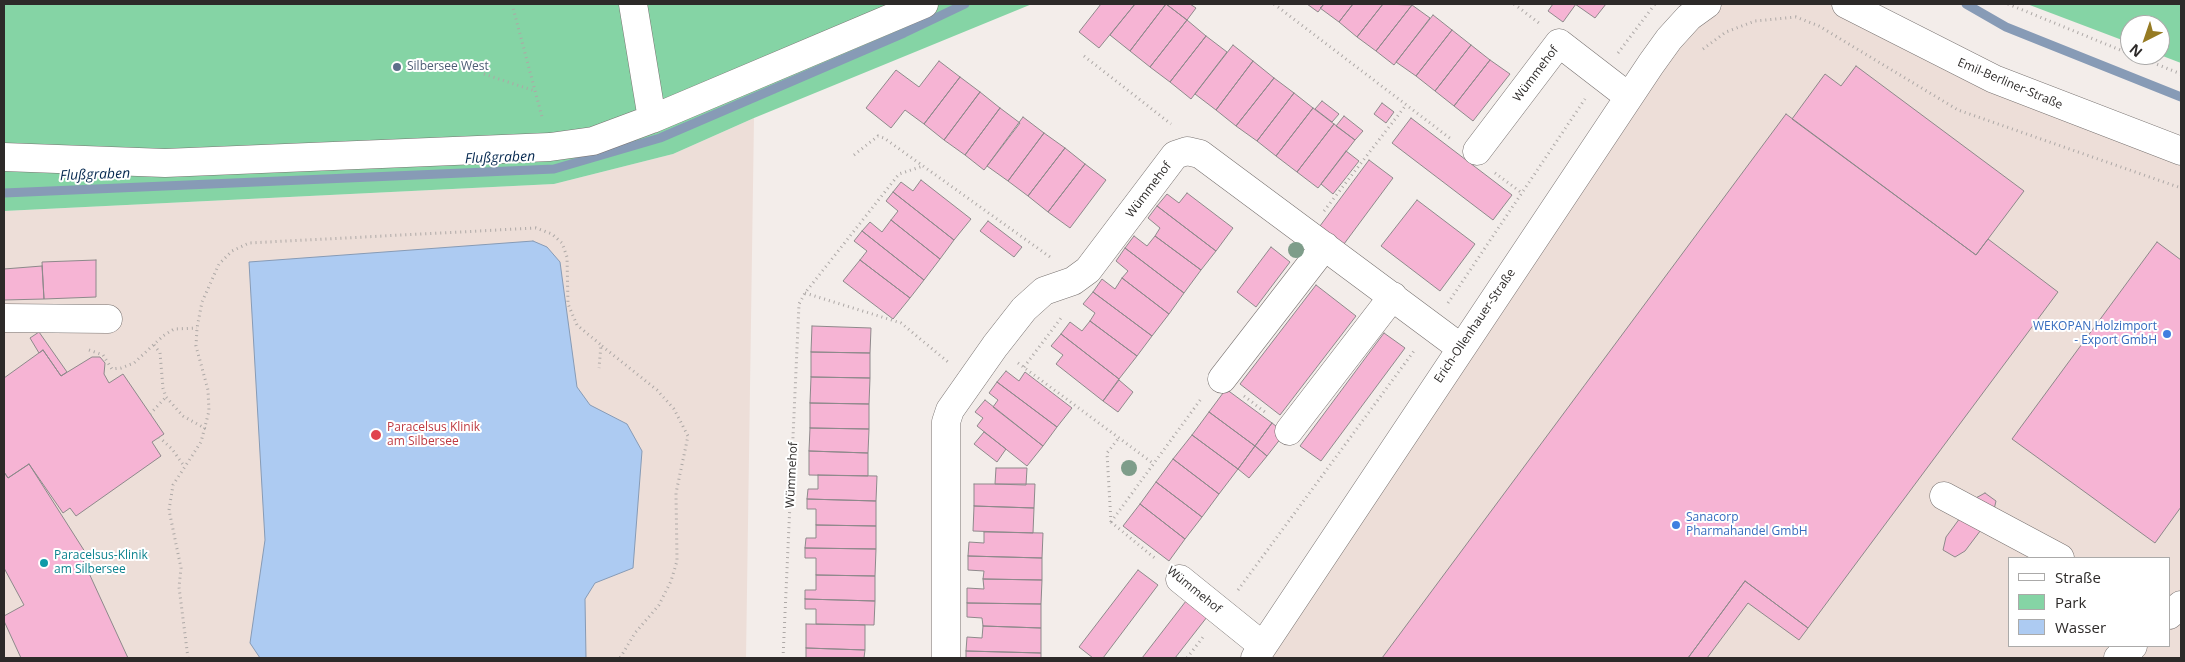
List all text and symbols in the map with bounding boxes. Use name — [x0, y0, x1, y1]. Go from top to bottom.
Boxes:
north arrow — [2120, 15, 2170, 65]
text: N — [2125, 40, 2146, 62]
street label: Wümmehof — [1510, 43, 1562, 105]
street label: Emil-Berliner-Straße — [1955, 55, 2065, 113]
place label: Silbersee West — [407, 60, 489, 74]
marker: Silbersee West — [391, 61, 403, 73]
water label: Flußgraben — [465, 148, 535, 168]
street label: Wümmehof — [1123, 159, 1175, 221]
water label: Flußgraben — [60, 165, 130, 185]
street label: Erich-Ollenhauer-Straße — [1431, 266, 1519, 386]
place label: WEKOPAN Holzimport - Export GmbH — [2033, 320, 2157, 348]
marker: WEKOPAN Holzimport - Export GmbH — [2161, 328, 2173, 340]
place label: Paracelsus Klinik am Silbersee — [387, 421, 480, 449]
marker: Paracelsus Klinik am Silbersee — [369, 428, 383, 442]
street label: Wümmehof — [783, 442, 801, 508]
place label: Sanacorp Pharmahandel GmbH — [1686, 511, 1808, 539]
marker: Sanacorp Pharmahandel GmbH — [1670, 519, 1682, 531]
place label: Paracelsus-Klinik am Silbersee — [54, 549, 148, 577]
marker: Paracelsus-Klinik am Silbersee — [38, 557, 50, 569]
legend — [2008, 557, 2170, 647]
street label: Wümmehof — [1164, 564, 1224, 616]
text: Straße — [2055, 567, 2101, 587]
text: Park — [2055, 592, 2086, 612]
text: Wasser — [2055, 617, 2106, 637]

